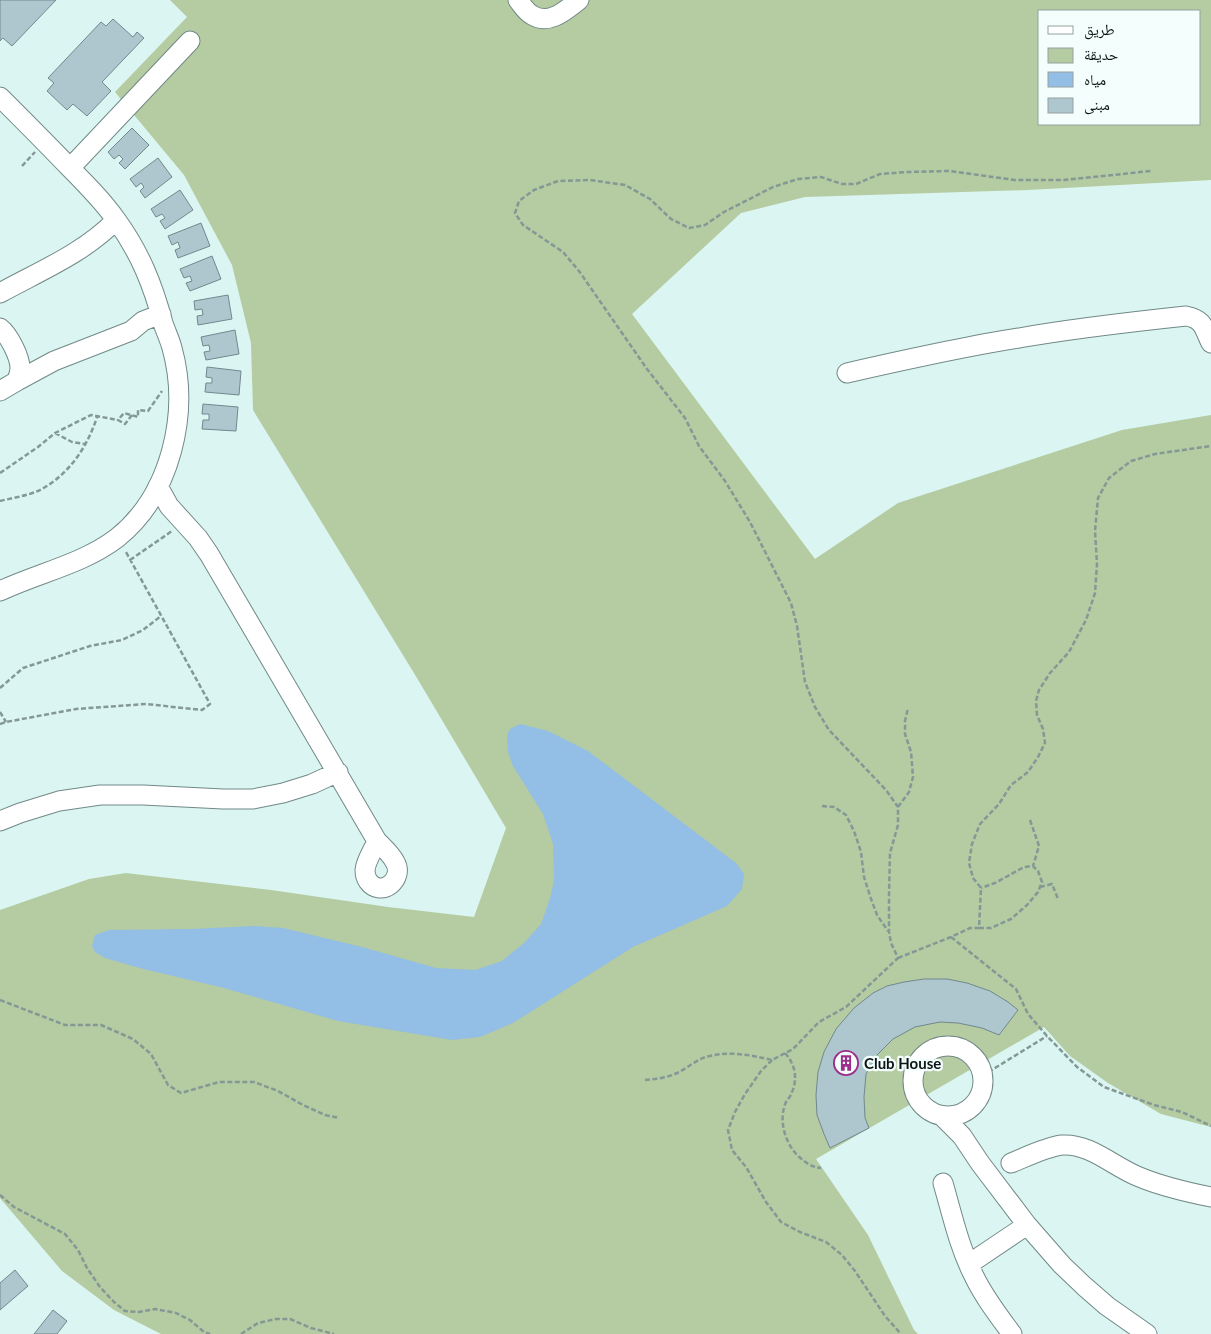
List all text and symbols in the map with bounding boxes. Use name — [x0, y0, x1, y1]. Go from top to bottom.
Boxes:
legend — [1038, 10, 1201, 125]
text: طريق — [1084, 20, 1115, 40]
text: حديقة — [1084, 45, 1119, 63]
text: مياه — [1084, 70, 1106, 88]
text: مبنى — [1084, 95, 1110, 115]
building icon: Club House — [833, 1050, 859, 1076]
place label: Club House — [864, 1054, 941, 1072]

